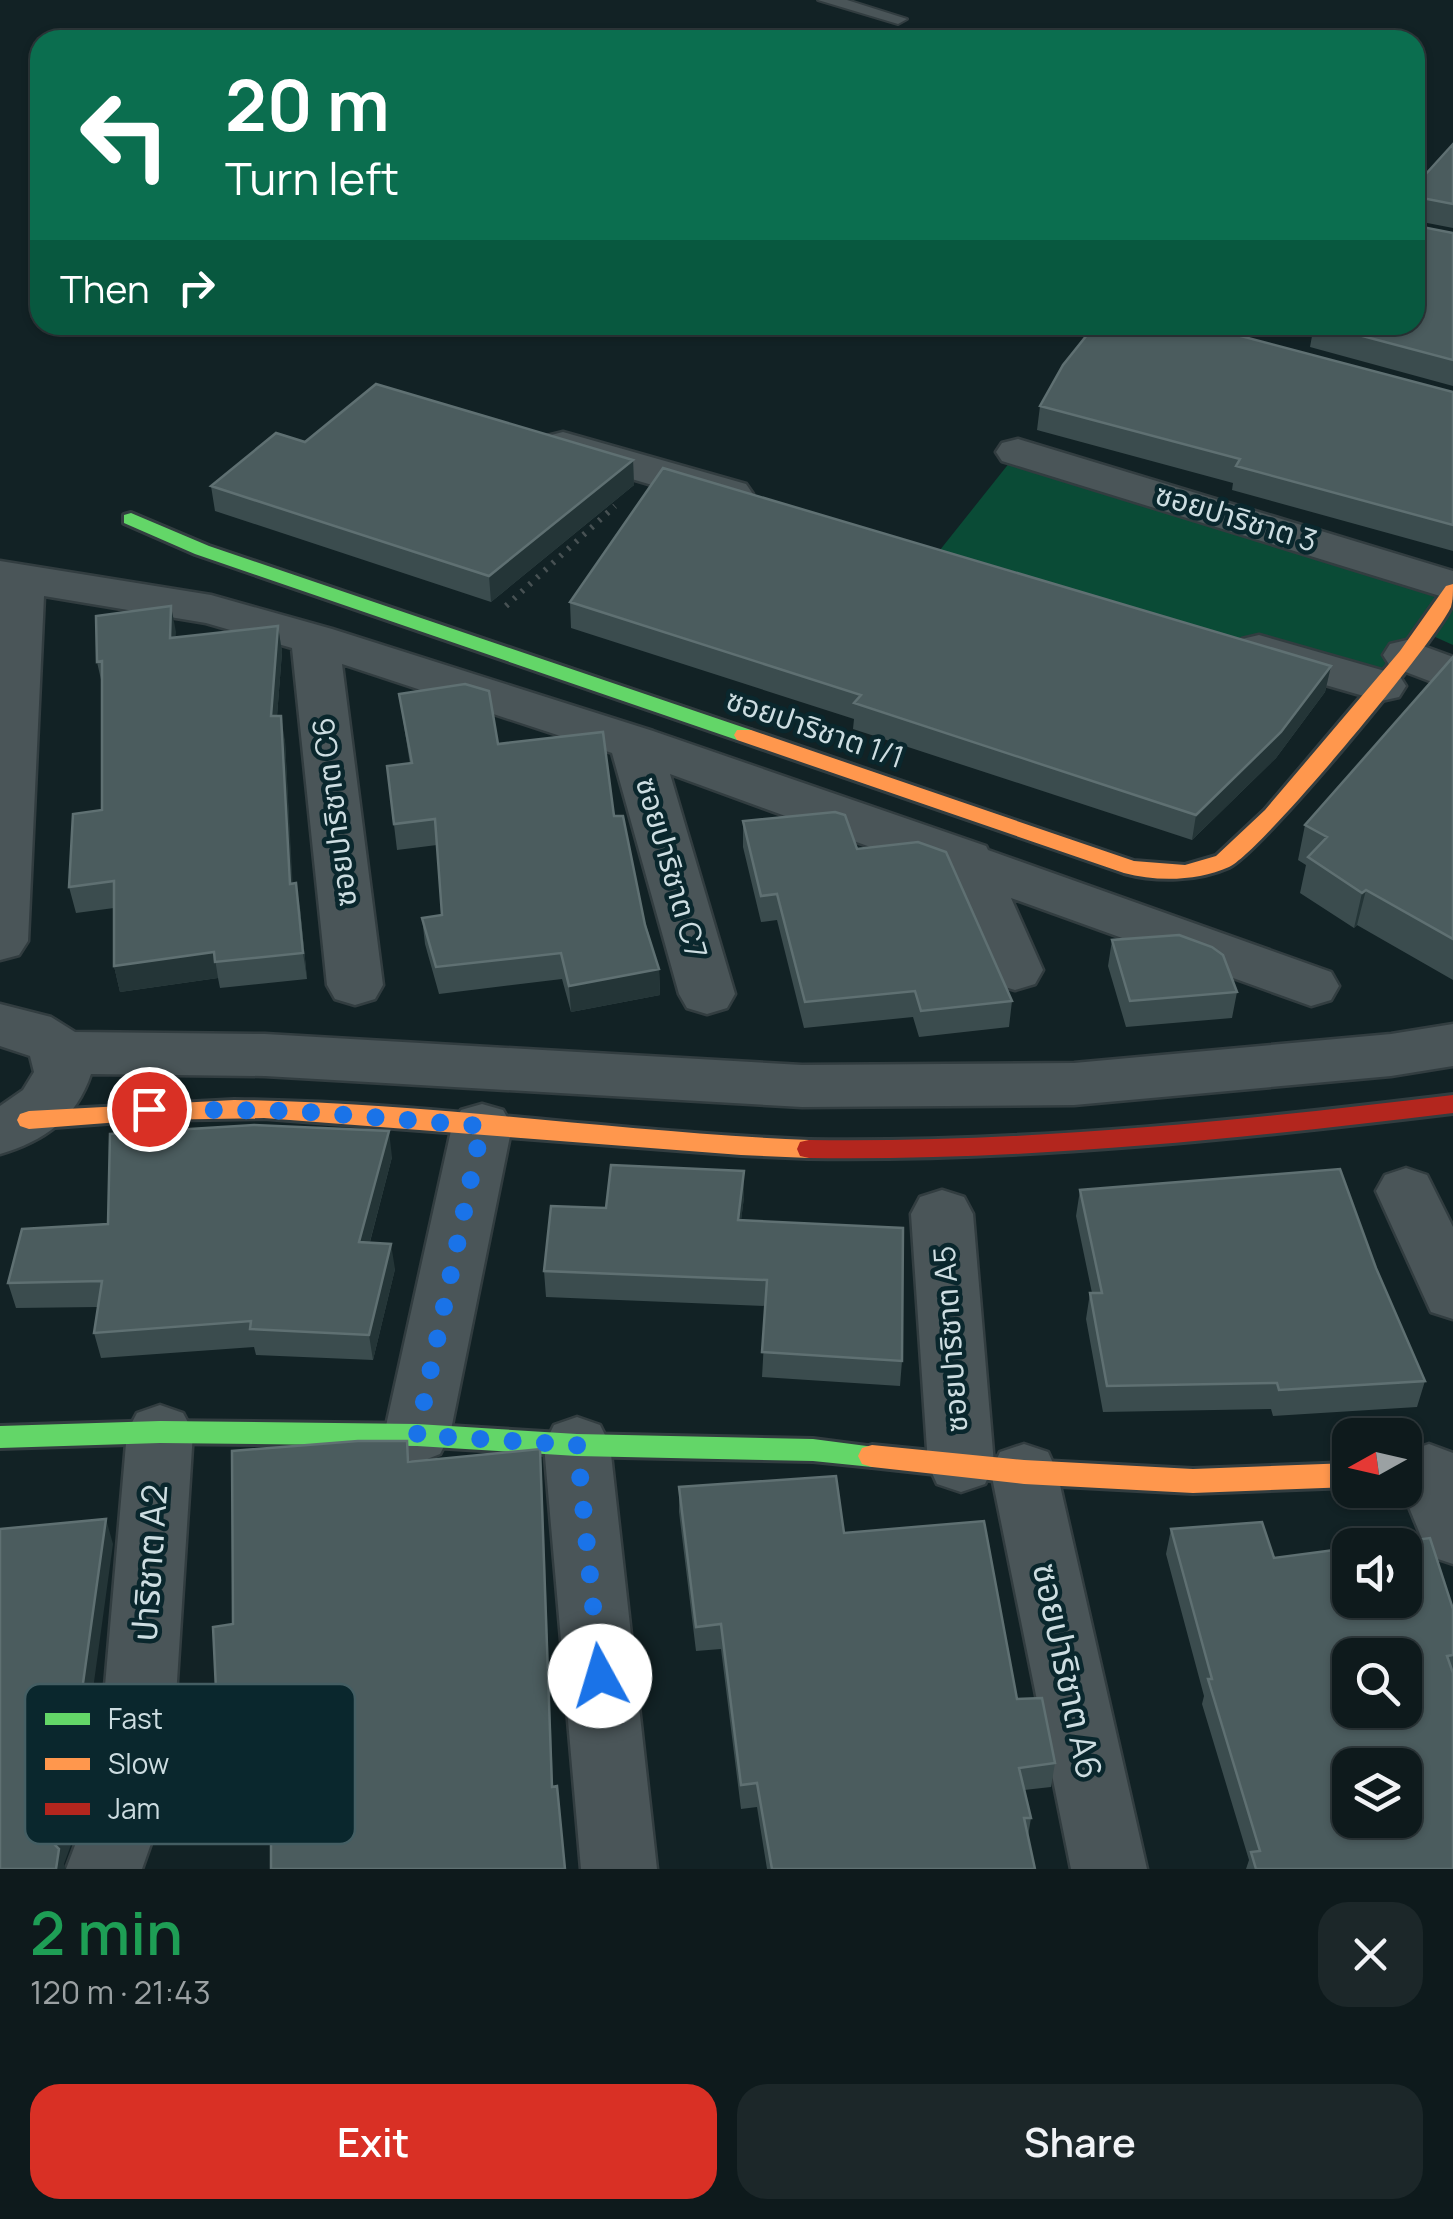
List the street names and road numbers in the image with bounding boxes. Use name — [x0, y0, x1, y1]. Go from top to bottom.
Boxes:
street label: ซอยปาริชาต 3 — [1151, 473, 1322, 561]
street label: ซอยปาริชาต 1/1 — [721, 678, 910, 777]
street label: ซอยปาริชาต C6 — [302, 715, 365, 909]
street label: ซอยปาริชาต C7 — [627, 772, 718, 963]
street label: ซอยปาริชาต A5 — [923, 1245, 976, 1434]
street label: ปาริชาต A2 — [120, 1483, 178, 1643]
street label: ซอยปาริชาต A6 — [1022, 1558, 1114, 1783]

